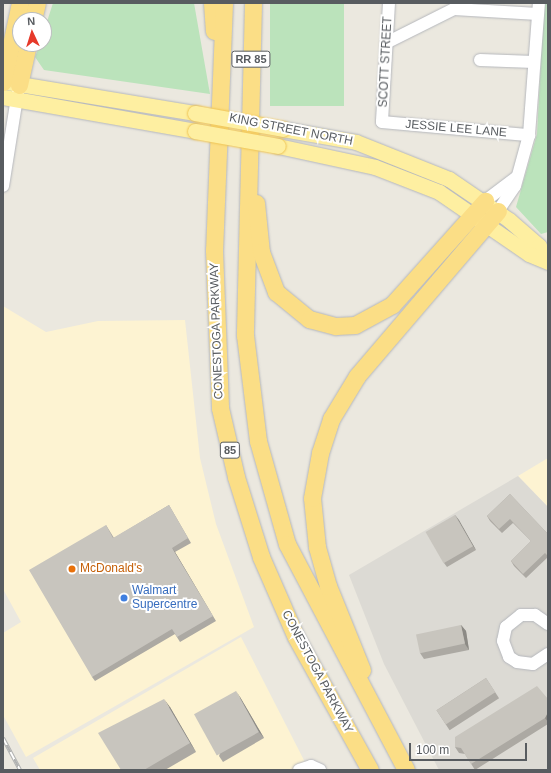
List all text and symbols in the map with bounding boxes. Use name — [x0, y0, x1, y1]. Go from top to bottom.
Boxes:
north arrow — [12, 12, 52, 52]
text: N — [27, 15, 36, 27]
street label: SCOTT STREET — [376, 16, 396, 108]
road number: RR 85 — [231, 50, 271, 68]
street label: KING STREET NORTH — [228, 111, 354, 149]
street label: JESSIE LEE LANE — [405, 117, 507, 141]
street label: CONESTOGA PARKWAY — [207, 262, 227, 400]
road number: 85 — [219, 441, 241, 459]
place label: McDonald's — [80, 562, 142, 576]
marker: McDonald's — [67, 564, 77, 574]
place label: Walmart Supercentre — [132, 584, 197, 612]
marker: Walmart Supercentre — [119, 593, 129, 603]
street label: CONESTOGA PARKWAY — [278, 608, 356, 736]
scale bar — [411, 735, 529, 761]
text: 100 m — [416, 743, 449, 757]

